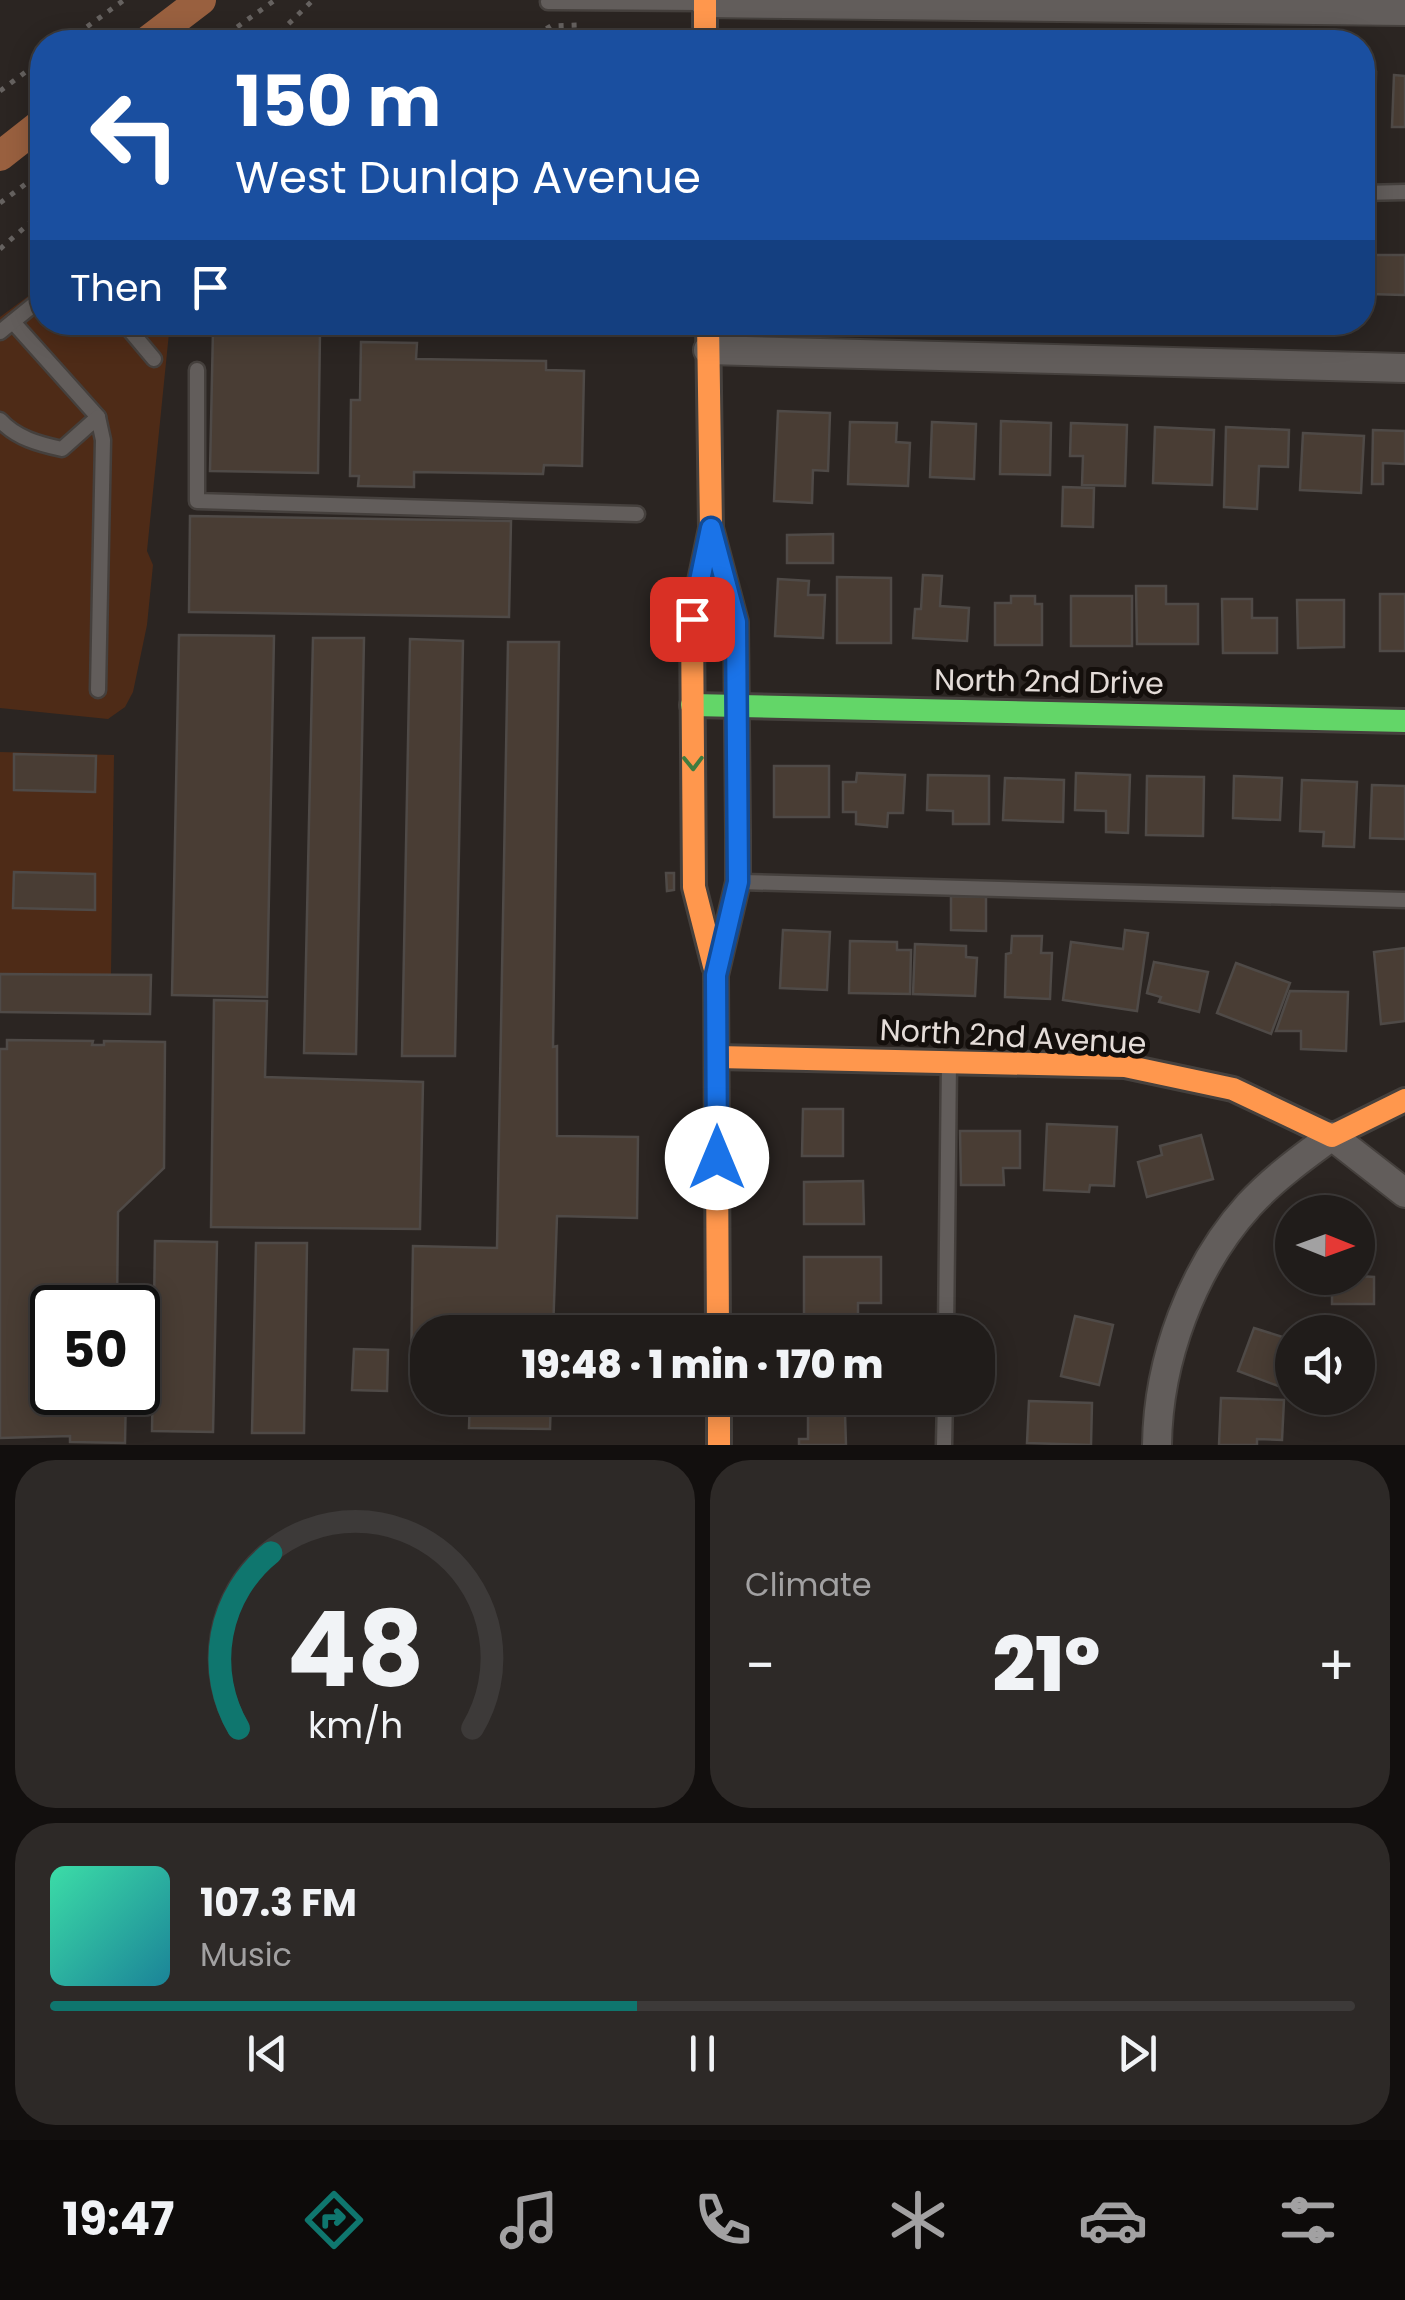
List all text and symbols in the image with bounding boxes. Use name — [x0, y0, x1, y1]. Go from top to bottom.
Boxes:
text: 150 m — [235, 52, 441, 151]
icon: left — [70, 70, 200, 200]
text: West Dunlap Avenue — [235, 146, 701, 209]
icon: arrive — [183, 260, 238, 315]
text: Then — [70, 261, 163, 314]
pin — [650, 577, 735, 662]
icon: arrive — [665, 592, 720, 647]
street label: North 2nd Drive — [934, 658, 1164, 705]
one-way arrow — [682, 756, 704, 772]
street label: North 2nd Avenue — [879, 1008, 1147, 1065]
position arrow — [665, 1106, 769, 1210]
north arrow — [1275, 1195, 1375, 1295]
map controls — [1275, 1195, 1375, 1415]
speed limit sign: 50 — [30, 1285, 160, 1415]
button: sound — [1275, 1315, 1375, 1415]
text: 19:48 · 1 min · 170 m — [522, 1338, 883, 1391]
text: Climate — [745, 1562, 872, 1607]
text: 48 — [286, 1577, 424, 1722]
text: 21° — [993, 1612, 1100, 1717]
text: − — [745, 1627, 775, 1704]
text: + — [1317, 1627, 1355, 1704]
text: km/h — [307, 1700, 403, 1751]
text: 107.3 FM — [200, 1876, 357, 1929]
text: Music — [200, 1932, 292, 1977]
icon: previous — [240, 2026, 295, 2081]
icon: pause — [675, 2026, 730, 2081]
icon: next — [1110, 2026, 1165, 2081]
icon: directions — [299, 2185, 369, 2255]
icon: music — [494, 2185, 564, 2255]
icon: phone — [688, 2185, 758, 2255]
icon: climate — [883, 2185, 953, 2255]
icon: car — [1078, 2185, 1148, 2255]
icon: filters — [1273, 2185, 1343, 2255]
text: 19:47 — [62, 2188, 174, 2251]

